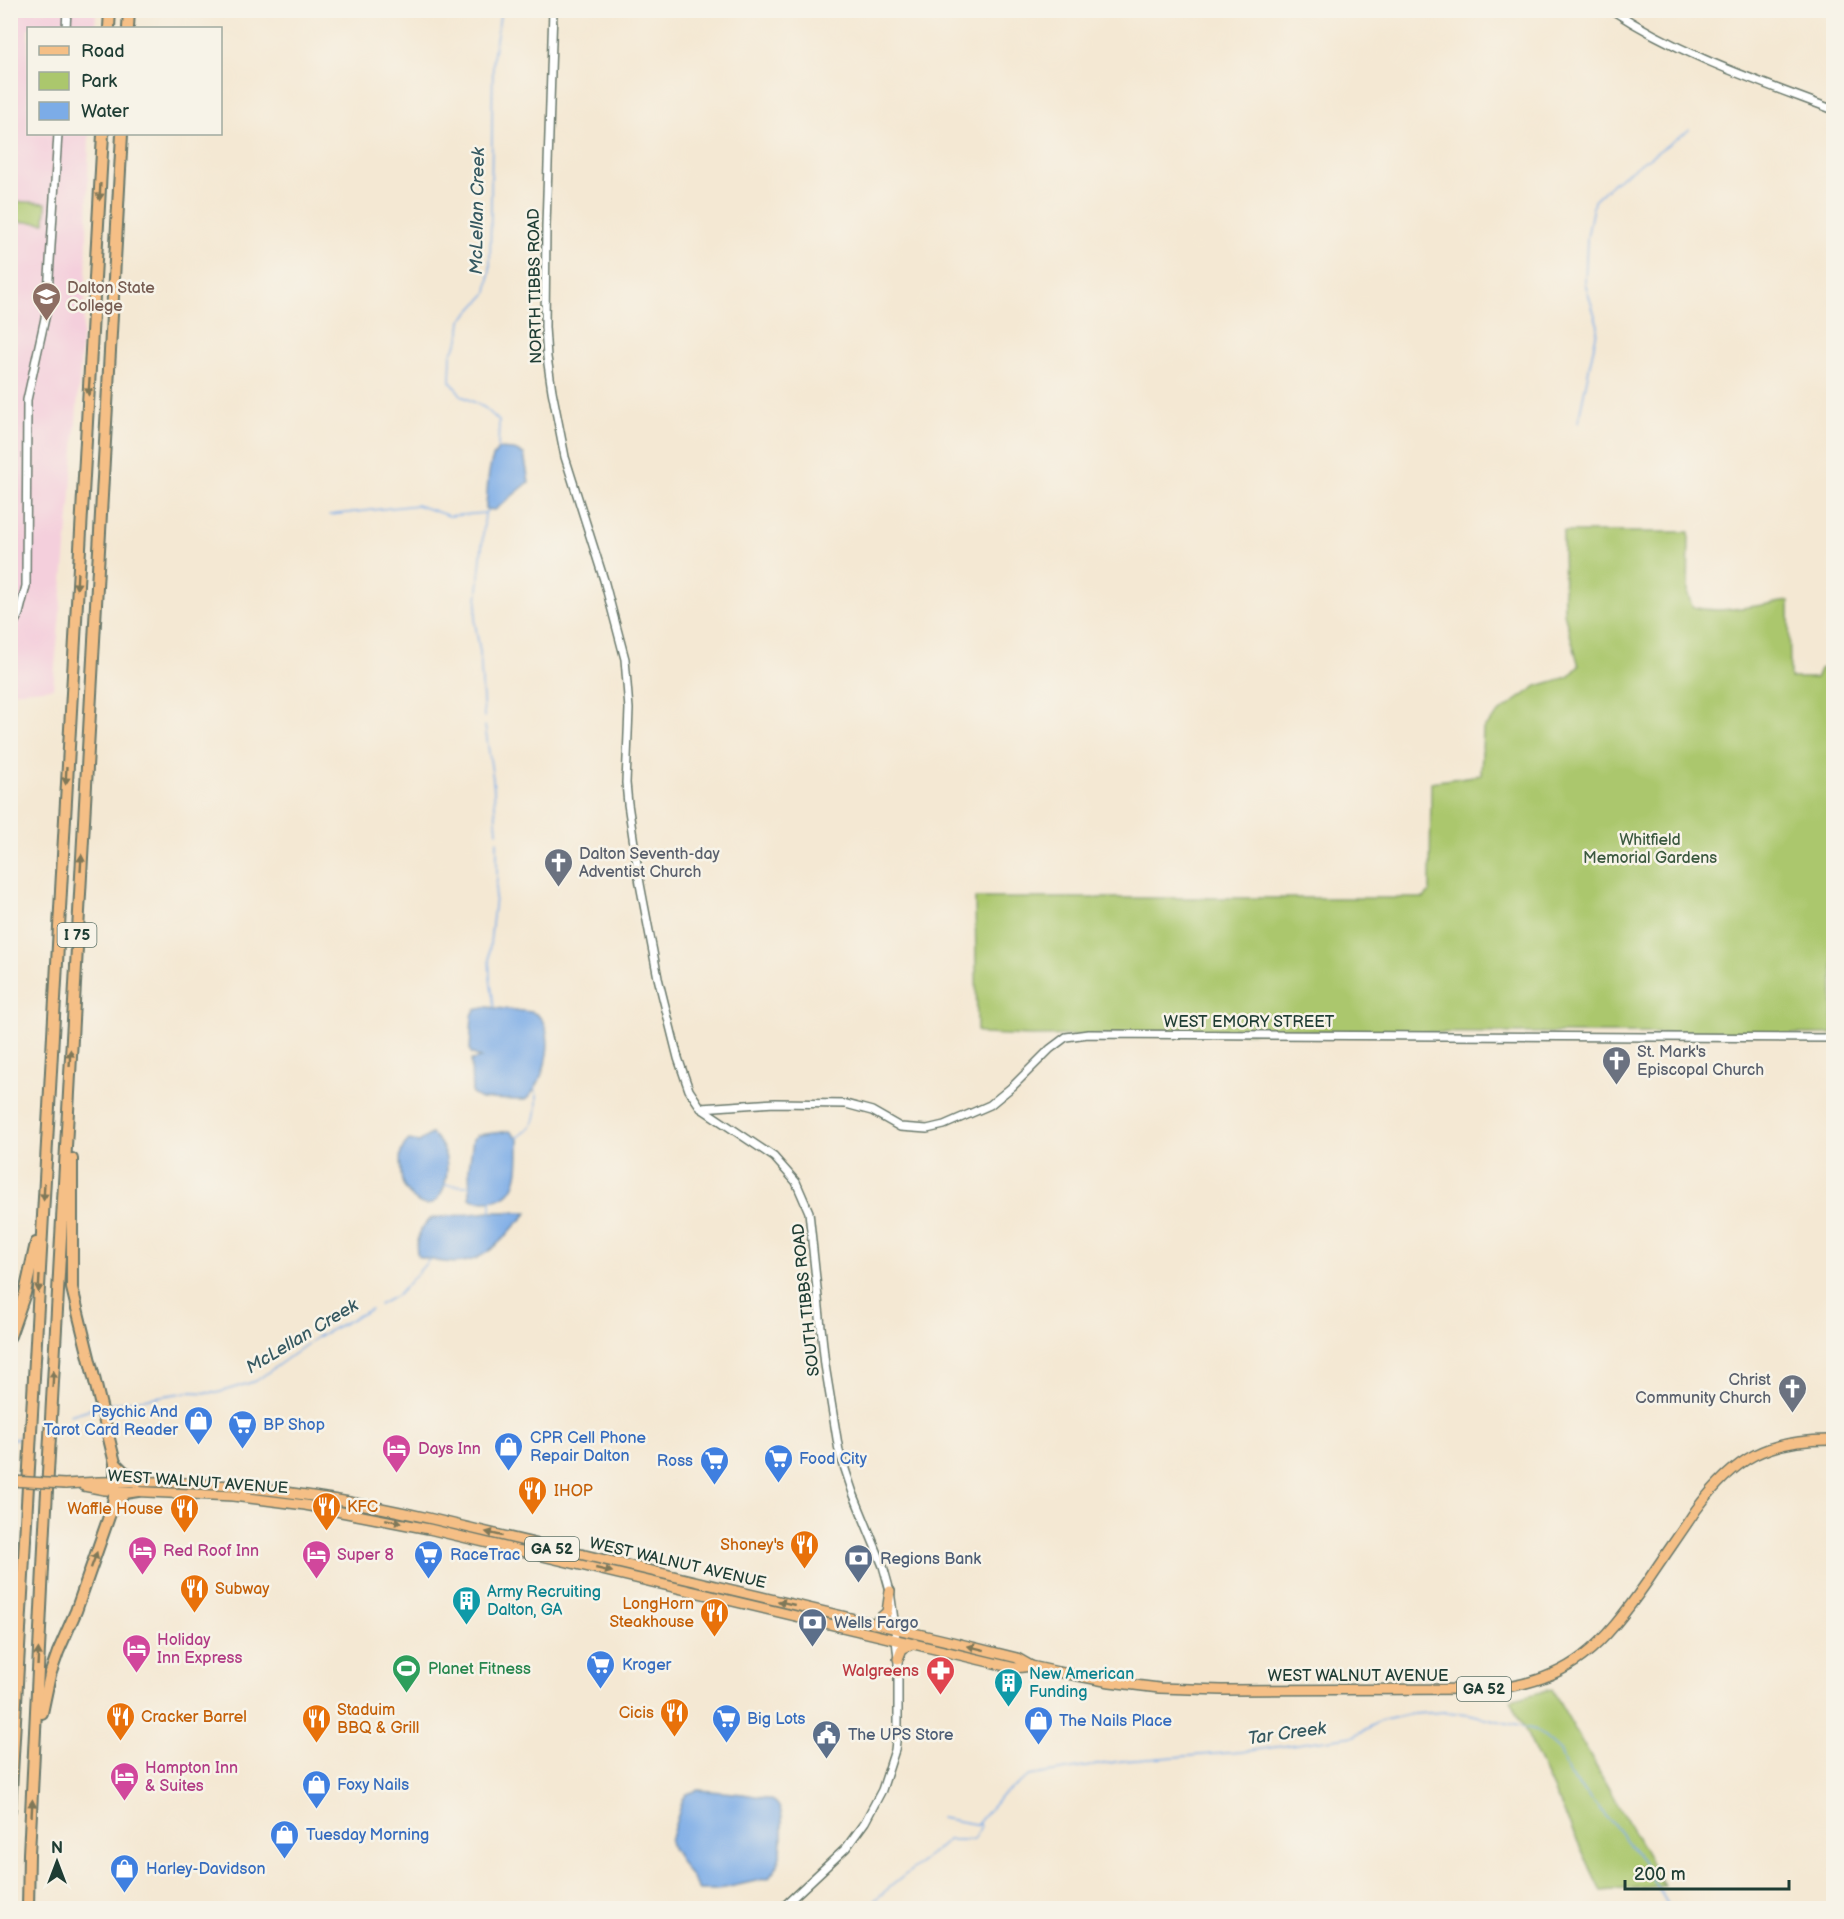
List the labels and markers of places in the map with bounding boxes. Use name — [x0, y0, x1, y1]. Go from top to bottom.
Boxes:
place label: Dalton State College — [67, 279, 155, 316]
school or university icon: Dalton State College — [30, 280, 62, 322]
place label: Dalton Seventh-day Adventist Church — [579, 845, 721, 882]
church icon: Dalton Seventh-day Adventist Church — [542, 846, 574, 888]
place label: St. Mark's Episcopal Church — [1637, 1043, 1764, 1080]
church icon: St. Mark's Episcopal Church — [1600, 1044, 1632, 1086]
place label: Christ Community Church — [1635, 1371, 1771, 1408]
church icon: Christ Community Church — [1776, 1372, 1808, 1414]
place label: Psychic And Tarot Card Reader — [44, 1403, 178, 1440]
shop icon: Psychic And Tarot Card Reader — [183, 1404, 215, 1446]
supermarket icon: BP Shop — [226, 1408, 258, 1450]
place label: BP Shop — [263, 1416, 325, 1435]
place label: CPR Cell Phone Repair Dalton — [530, 1429, 646, 1466]
shop icon: CPR Cell Phone Repair Dalton — [493, 1430, 525, 1472]
hotel icon: Days Inn — [381, 1432, 413, 1474]
place label: Days Inn — [418, 1440, 481, 1459]
supermarket icon: Food City — [762, 1442, 794, 1484]
supermarket icon: Ross — [698, 1444, 730, 1486]
place label: Food City — [799, 1450, 868, 1469]
place label: Ross — [657, 1452, 693, 1471]
restaurant icon: IHOP — [517, 1474, 549, 1516]
place label: IHOP — [554, 1482, 593, 1501]
restaurant icon: KFC — [310, 1490, 342, 1532]
restaurant icon: Waffle House — [168, 1492, 200, 1534]
place label: KFC — [347, 1498, 378, 1517]
place label: Waffle House — [67, 1500, 164, 1519]
restaurant icon: Shoney's — [789, 1528, 821, 1570]
hotel icon: Red Roof Inn — [126, 1534, 158, 1576]
place label: Shoney's — [720, 1536, 784, 1555]
hotel icon: Super 8 — [300, 1538, 332, 1580]
supermarket icon: RaceTrac — [413, 1538, 445, 1580]
place label: Red Roof Inn — [163, 1542, 259, 1561]
bank icon: Regions Bank — [843, 1542, 875, 1584]
place label: Super 8 — [337, 1546, 394, 1565]
place label: RaceTrac — [450, 1546, 520, 1565]
place label: Regions Bank — [880, 1550, 981, 1569]
restaurant icon: Subway — [178, 1572, 210, 1614]
place label: Subway — [215, 1580, 270, 1599]
place label: Army Recruiting Dalton, GA — [487, 1583, 601, 1620]
building icon: Army Recruiting Dalton, GA — [450, 1584, 482, 1626]
place label: LongHorn Steakhouse — [609, 1595, 695, 1632]
restaurant icon: LongHorn Steakhouse — [699, 1596, 731, 1638]
bank icon: Wells Fargo — [797, 1606, 829, 1648]
place label: Wells Fargo — [834, 1614, 918, 1633]
place label: Holiday Inn Express — [157, 1631, 243, 1668]
hotel icon: Holiday Inn Express — [120, 1632, 152, 1674]
supermarket icon: Kroger — [585, 1648, 617, 1690]
sports icon: Planet Fitness — [391, 1652, 423, 1694]
pharmacy icon: Walgreens — [924, 1654, 956, 1696]
place label: Kroger — [622, 1656, 672, 1675]
place label: Planet Fitness — [428, 1660, 531, 1679]
place label: Walgreens — [842, 1662, 919, 1681]
place label: New American Funding — [1029, 1665, 1134, 1702]
building icon: New American Funding — [992, 1666, 1024, 1708]
restaurant icon: Cicis — [659, 1696, 691, 1738]
restaurant icon: Cracker Barrel — [104, 1700, 136, 1742]
place label: Staduim BBQ & Grill — [337, 1701, 419, 1738]
restaurant icon: Staduim BBQ & Grill — [300, 1702, 332, 1744]
supermarket icon: Big Lots — [710, 1702, 742, 1744]
place label: Cicis — [619, 1704, 654, 1723]
shop icon: The Nails Place — [1022, 1704, 1054, 1746]
place label: Cracker Barrel — [141, 1708, 247, 1727]
place label: Big Lots — [747, 1710, 806, 1729]
place label: The Nails Place — [1059, 1712, 1173, 1731]
public building icon: The UPS Store — [811, 1718, 843, 1760]
place label: The UPS Store — [848, 1726, 954, 1745]
place label: Hampton Inn & Suites — [145, 1759, 238, 1796]
hotel icon: Hampton Inn & Suites — [108, 1760, 140, 1802]
shop icon: Foxy Nails — [300, 1768, 332, 1810]
place label: Foxy Nails — [337, 1776, 409, 1795]
shop icon: Tuesday Morning — [269, 1818, 301, 1860]
place label: Tuesday Morning — [306, 1826, 429, 1845]
shop icon: Harley-Davidson — [109, 1852, 141, 1894]
place label: Harley-Davidson — [146, 1860, 266, 1879]

